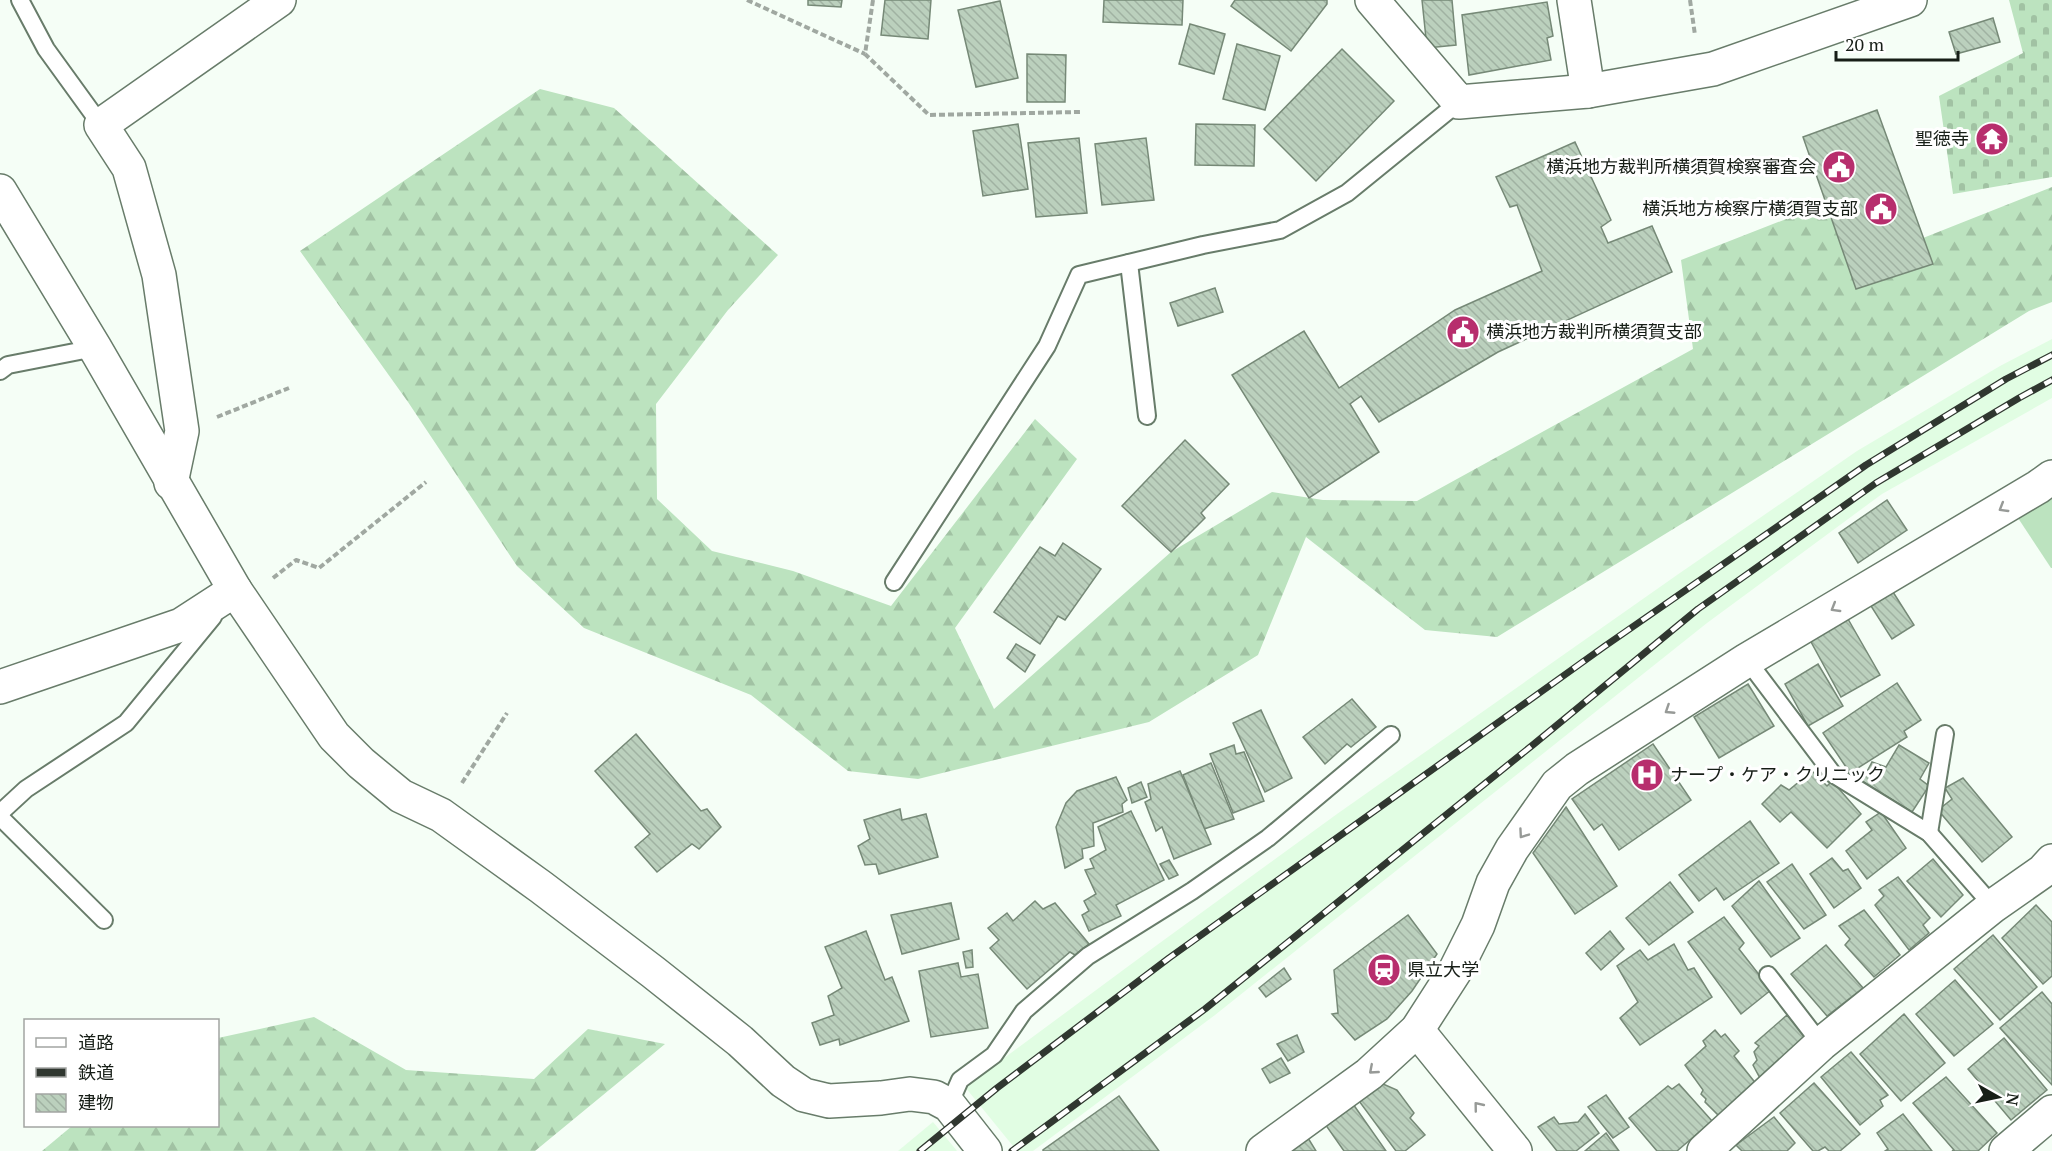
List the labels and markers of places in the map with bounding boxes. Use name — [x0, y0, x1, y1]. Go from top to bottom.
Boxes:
temple icon: 聖徳寺 — [1974, 121, 2010, 157]
place label: 聖徳寺 — [1915, 126, 1969, 150]
public building icon: 横浜地方裁判所横須賀検察審査会 — [1821, 149, 1857, 185]
place label: 横浜地方裁判所横須賀検察審査会 — [1546, 154, 1816, 178]
public building icon: 横浜地方検察庁横須賀支部 — [1863, 191, 1899, 227]
place label: 横浜地方検察庁横須賀支部 — [1642, 196, 1858, 220]
public building icon: 横浜地方裁判所横須賀支部 — [1445, 314, 1481, 350]
place label: 横浜地方裁判所横須賀支部 — [1486, 319, 1702, 343]
hospital icon: ナープ・ケア・クリニック — [1629, 757, 1665, 793]
place label: ナープ・ケア・クリニック — [1670, 762, 1885, 786]
station icon: 県立大学 — [1366, 952, 1402, 988]
place label: 県立大学 — [1407, 957, 1479, 981]

